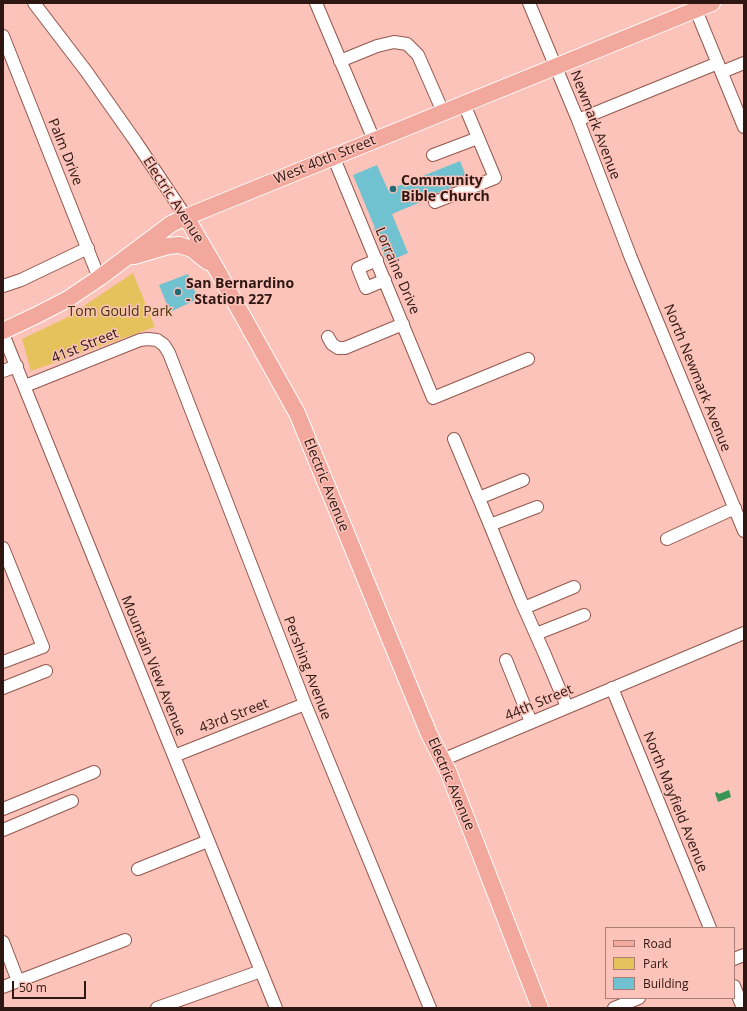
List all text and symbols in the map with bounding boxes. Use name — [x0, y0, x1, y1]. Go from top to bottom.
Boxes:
street label: Newmark Avenue — [566, 68, 624, 182]
street label: Palm Drive — [44, 116, 86, 188]
street label: West 40th Street — [272, 132, 378, 188]
street label: Electric Avenue — [139, 154, 207, 246]
place label: Community Bible Church — [401, 173, 490, 206]
marker: Community Bible Church — [388, 184, 398, 194]
street label: Lorraine Drive — [371, 225, 423, 317]
place label: San Bernardino - Station 227 — [186, 276, 294, 308]
marker: San Bernardino - Station 227 — [173, 287, 183, 297]
street label: North Newmark Avenue — [660, 302, 734, 454]
park label: Tom Gould Park — [68, 304, 172, 320]
street label: 41st Street — [49, 325, 121, 367]
street label: Electric Avenue — [300, 436, 352, 534]
street label: Mountain View Avenue — [117, 593, 189, 739]
street label: Pershing Avenue — [280, 614, 334, 722]
street label: 44th Street — [502, 681, 576, 725]
street label: 43rd Street — [197, 695, 271, 737]
street label: North Mayfield Avenue — [639, 729, 711, 875]
street label: Electric Avenue — [424, 735, 478, 833]
legend — [605, 927, 735, 999]
text: Road — [643, 935, 672, 952]
text: Park — [643, 955, 668, 972]
scale bar — [14, 973, 88, 999]
text: Building — [643, 975, 688, 992]
text: 50 m — [19, 979, 47, 996]

